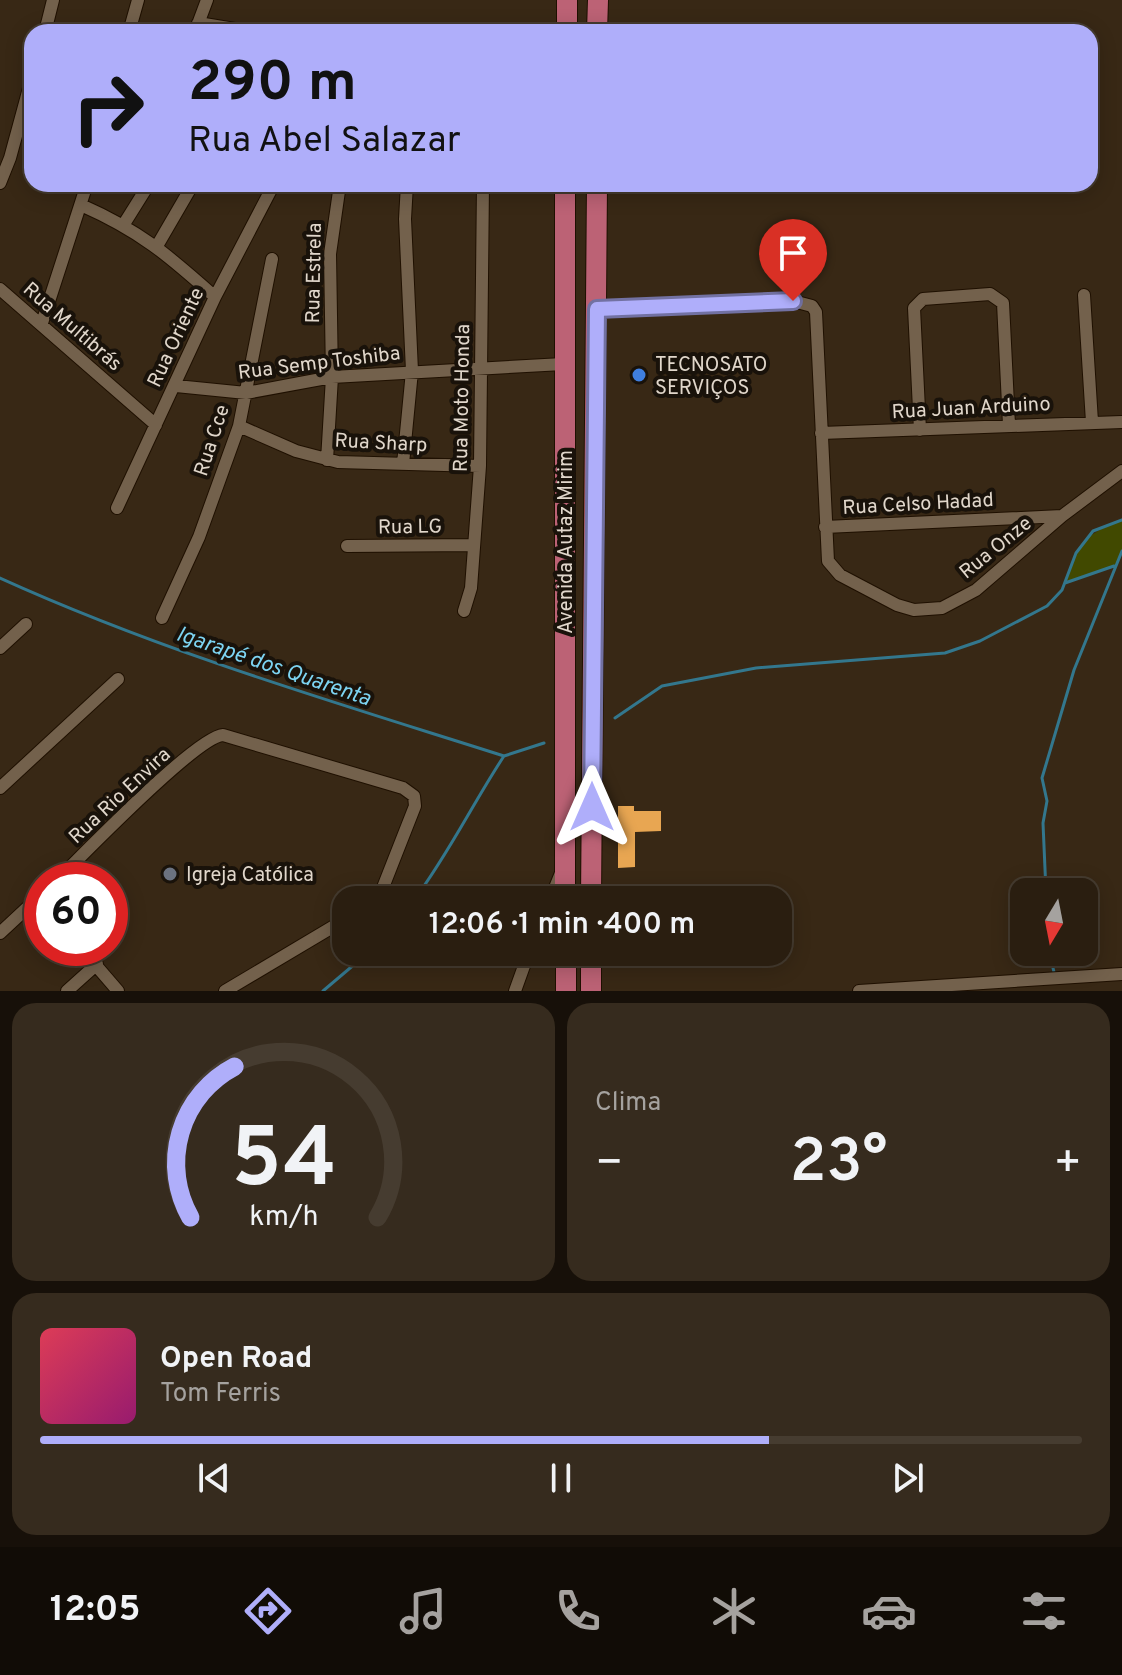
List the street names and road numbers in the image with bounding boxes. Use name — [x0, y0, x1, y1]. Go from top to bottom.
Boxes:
street label: Rua Estrela — [301, 222, 329, 324]
street label: Rua Multibrás — [17, 277, 127, 378]
street label: Rua Oriente — [142, 284, 211, 392]
street label: Rua Moto Honda — [449, 324, 477, 472]
street label: Rua Semp Toshiba — [237, 341, 402, 387]
street label: Rua Juan Arduino — [891, 392, 1051, 426]
street label: Rua Cce — [189, 402, 237, 480]
street label: Rua Sharp — [334, 429, 428, 459]
street label: Avenida Autaz Mirim — [554, 450, 580, 634]
street label: Rua Celso Hadad — [842, 488, 994, 522]
street label: Rua Onze — [955, 511, 1038, 586]
street label: Rua LG — [378, 514, 442, 542]
street label: Rua Rio Envira — [64, 743, 177, 850]

